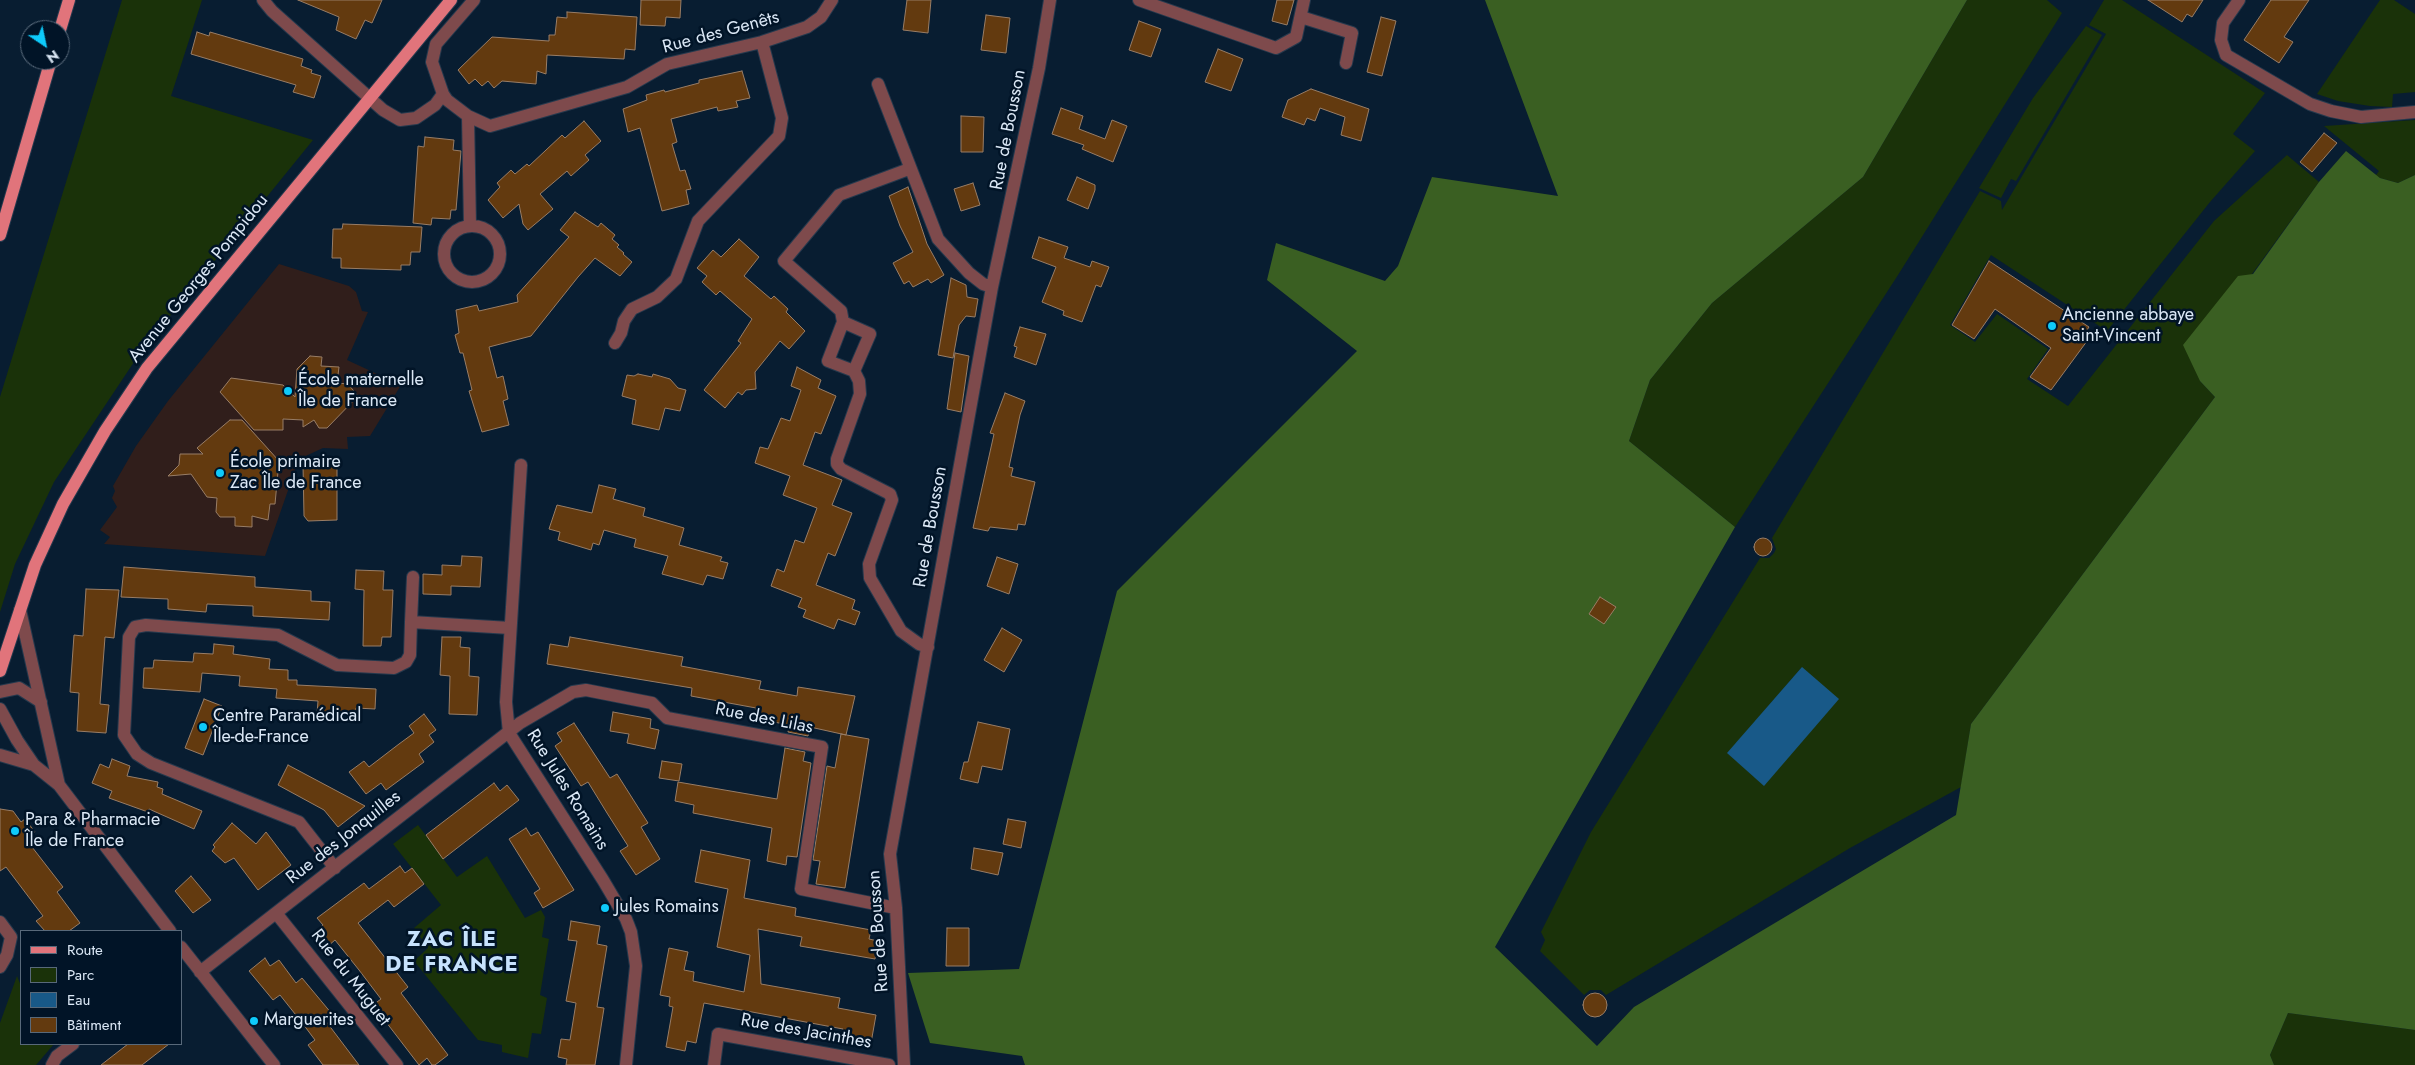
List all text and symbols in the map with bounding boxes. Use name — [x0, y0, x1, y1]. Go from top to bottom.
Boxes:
street label: Rue des Genêts — [660, 7, 782, 59]
north arrow — [20, 20, 70, 70]
text: N — [43, 45, 63, 68]
street label: Rue de Bousson — [987, 68, 1031, 192]
street label: Avenue Georges Pompidou — [124, 190, 274, 368]
place label: Ancienne abbaye Saint-Vincent — [2062, 305, 2194, 348]
marker: Ancienne abbaye Saint-Vincent — [2046, 320, 2058, 332]
place label: École maternelle Île de France — [298, 370, 424, 412]
marker: École maternelle Île de France — [282, 385, 294, 397]
place label: École primaire Zac Île de France — [230, 452, 361, 494]
street label: Rue de Bousson — [910, 465, 952, 589]
marker: École primaire Zac Île de France — [214, 467, 226, 479]
street label: Rue des Lilas — [713, 699, 815, 739]
place label: Centre Paramédical Île-de-France — [213, 706, 361, 749]
marker: Centre Paramédical Île-de-France — [197, 721, 209, 733]
street label: Rue Jules Romains — [521, 726, 613, 854]
street label: Rue des Jonquilles — [283, 787, 405, 889]
place label: Para & Pharmacie Île de France — [25, 810, 160, 852]
marker: Para & Pharmacie Île de France — [9, 825, 21, 837]
street label: Rue de Bousson — [864, 869, 894, 993]
place label: Jules Romains — [615, 897, 719, 919]
marker: Jules Romains — [599, 902, 611, 914]
street label: Rue du Muguet — [306, 925, 394, 1031]
district label: ZAC ÎLE DE FRANCE — [384, 928, 520, 979]
legend — [20, 930, 182, 1045]
text: Route — [67, 939, 103, 961]
text: Parc — [67, 964, 94, 986]
text: Eau — [67, 989, 90, 1011]
place label: Marguerites — [264, 1010, 354, 1032]
street label: Rue des Jacinthes — [739, 1010, 873, 1054]
text: Bâtiment — [67, 1014, 121, 1036]
marker: Marguerites — [248, 1015, 260, 1027]

